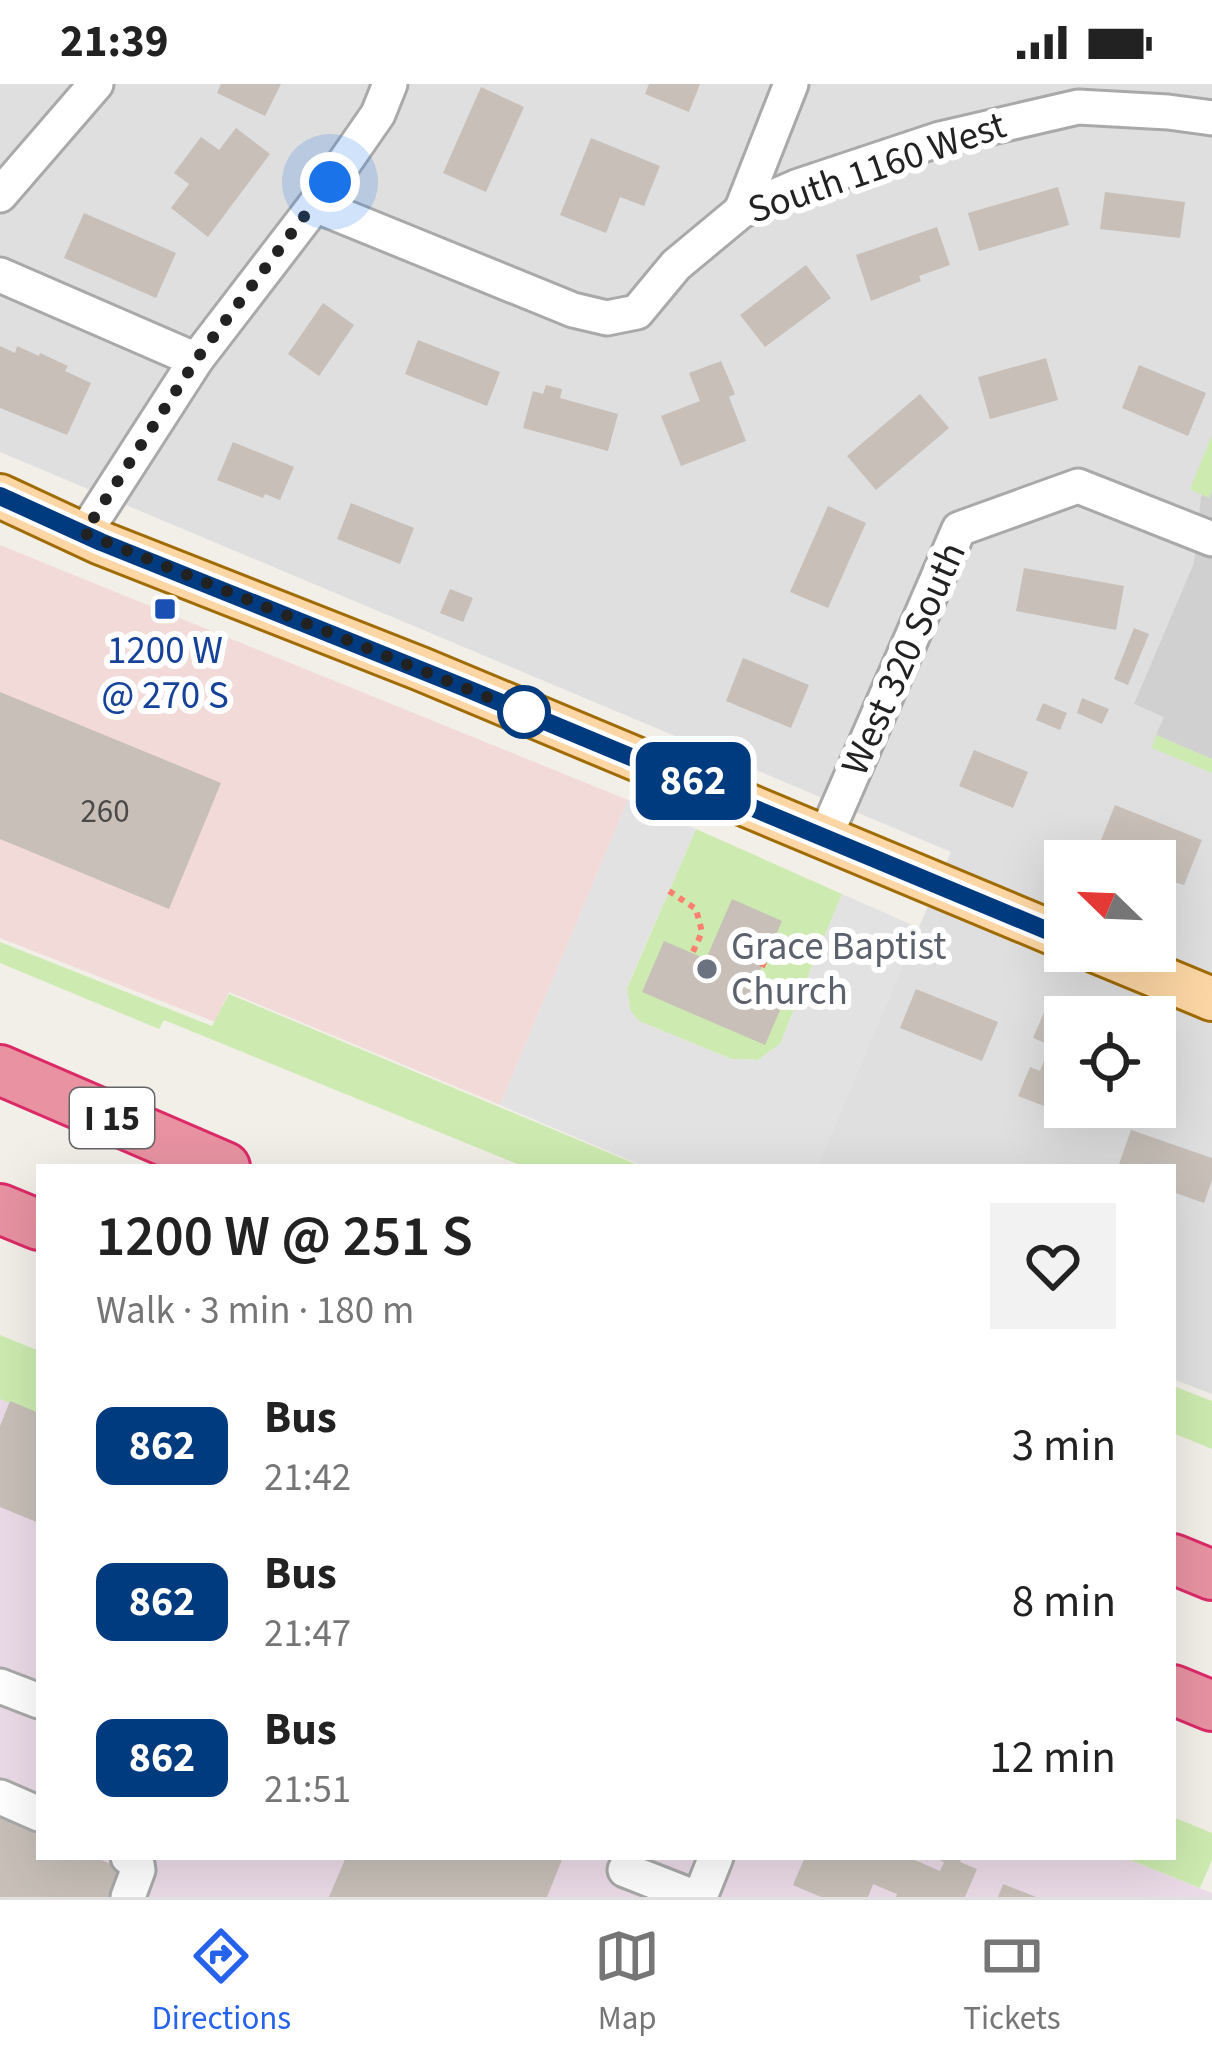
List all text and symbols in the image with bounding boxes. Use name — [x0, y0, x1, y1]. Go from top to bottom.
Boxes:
text: 21:39 — [60, 10, 169, 74]
street label: South 1160 West — [740, 98, 1014, 238]
your location — [300, 152, 360, 212]
street label: West 320 South — [828, 533, 980, 785]
marker: 1200 W @ 270 S — [152, 596, 178, 622]
place label: 1200 W @ 270 S — [101, 623, 229, 724]
unlabelled marker — [499, 687, 549, 737]
line badge: 862 — [624, 742, 762, 820]
text: 862 — [660, 751, 726, 811]
house number: 260 — [80, 788, 130, 835]
north arrow — [1044, 840, 1176, 972]
map controls — [1044, 840, 1176, 1128]
place label: Grace Baptist Church — [731, 919, 947, 1020]
marker: Grace Baptist Church — [694, 956, 720, 982]
button: locate — [1044, 996, 1176, 1128]
road number: I 15 — [70, 1088, 154, 1148]
text: 1200 W @ 251 S — [96, 1197, 473, 1278]
button: heart — [990, 1203, 1116, 1329]
text: Walk · 3 min · 180 m — [96, 1283, 414, 1339]
text: Bus — [264, 1386, 337, 1450]
text: 3 min — [1012, 1414, 1116, 1478]
text: 862 — [129, 1416, 195, 1476]
text: 21:42 — [264, 1450, 351, 1506]
text: Bus — [264, 1542, 337, 1606]
text: 8 min — [1012, 1570, 1116, 1634]
text: 862 — [129, 1572, 195, 1632]
text: 21:47 — [264, 1606, 351, 1662]
text: Bus — [264, 1698, 337, 1762]
text: 12 min — [989, 1726, 1116, 1790]
text: 862 — [129, 1728, 195, 1788]
text: 21:51 — [264, 1762, 351, 1818]
tab: Directions — [152, 1923, 291, 2042]
tab: Map — [594, 1923, 660, 2042]
tab: Tickets — [963, 1923, 1060, 2042]

